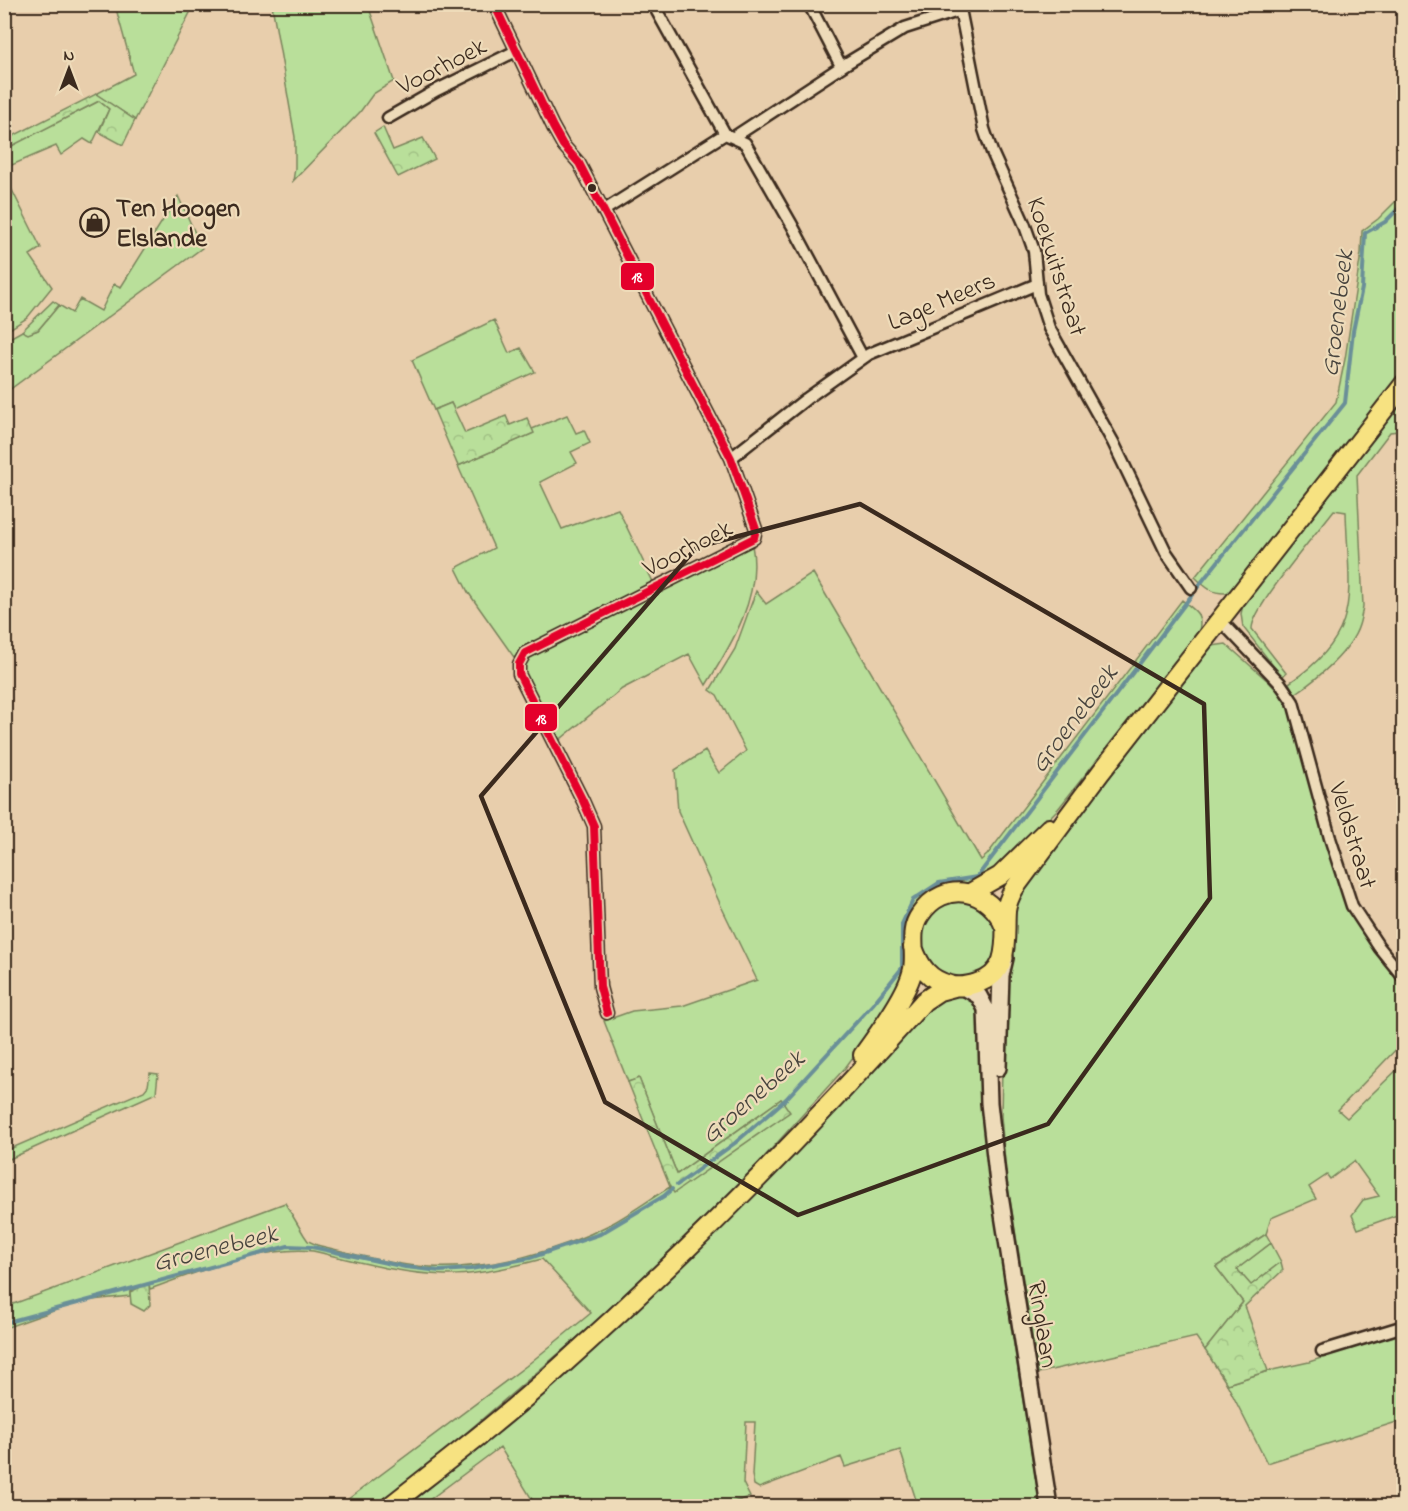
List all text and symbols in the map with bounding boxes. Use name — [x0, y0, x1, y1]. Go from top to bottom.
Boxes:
street label: Voorhoek — [390, 29, 494, 107]
north arrow — [39, 39, 99, 99]
text: N — [64, 44, 75, 68]
unlabelled marker — [586, 182, 598, 194]
place label: Ten Hoogen Elslande — [116, 191, 240, 259]
street label: Koekuitstraat — [1015, 192, 1096, 342]
shop icon: Ten Hoogen Elslande — [79, 206, 111, 238]
water label: Groenebeek — [1311, 247, 1366, 379]
line badge: 18 — [620, 262, 655, 291]
street label: Lage Meers — [882, 263, 1002, 343]
text: 18 — [631, 266, 643, 290]
street label: Voorhoek — [636, 511, 740, 589]
water label: Groenebeek — [1021, 656, 1130, 782]
line badge: 18 — [524, 703, 558, 732]
text: 18 — [535, 708, 547, 732]
street label: Veldstraat — [1317, 777, 1385, 894]
water label: Groenebeek — [693, 1041, 815, 1154]
water label: Groenebeek — [149, 1215, 283, 1284]
street label: Ringlaan — [1015, 1278, 1067, 1371]

